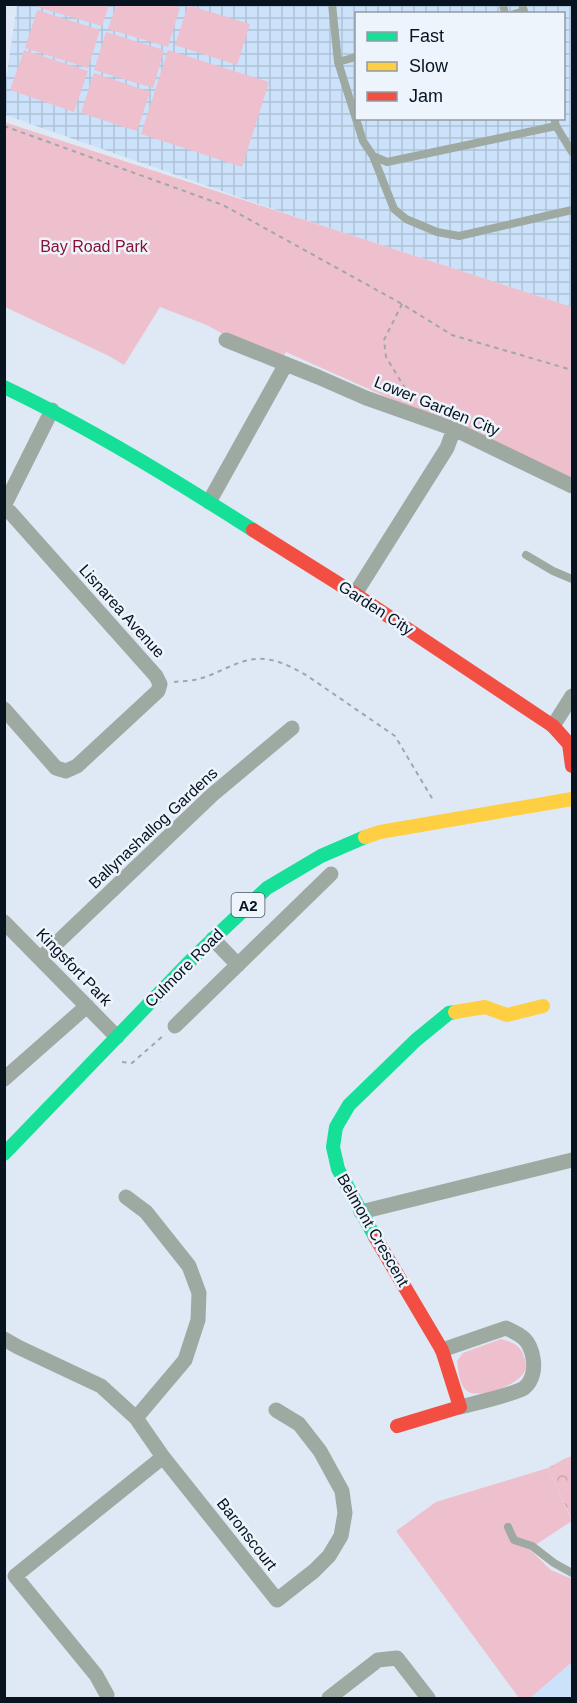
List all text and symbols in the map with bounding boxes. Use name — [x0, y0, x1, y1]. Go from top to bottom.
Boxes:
legend — [355, 12, 565, 120]
text: Fast — [409, 26, 444, 46]
text: Slow — [409, 56, 449, 76]
text: Jam — [409, 86, 443, 106]
park label: Bay Road Park — [40, 238, 149, 255]
street label: Lower Garden City — [372, 373, 502, 439]
street label: Lisnarea Avenue — [76, 561, 168, 661]
street label: Garden City — [336, 578, 416, 638]
street label: Ballynashallog Gardens — [85, 764, 221, 892]
road number: A2 — [232, 893, 264, 917]
street label: Kingsfort Park — [33, 925, 116, 1010]
street label: Culmore Road — [142, 926, 226, 1010]
street label: Belmont Crescent — [334, 1171, 412, 1290]
street label: Baronscourt — [214, 1495, 281, 1574]

